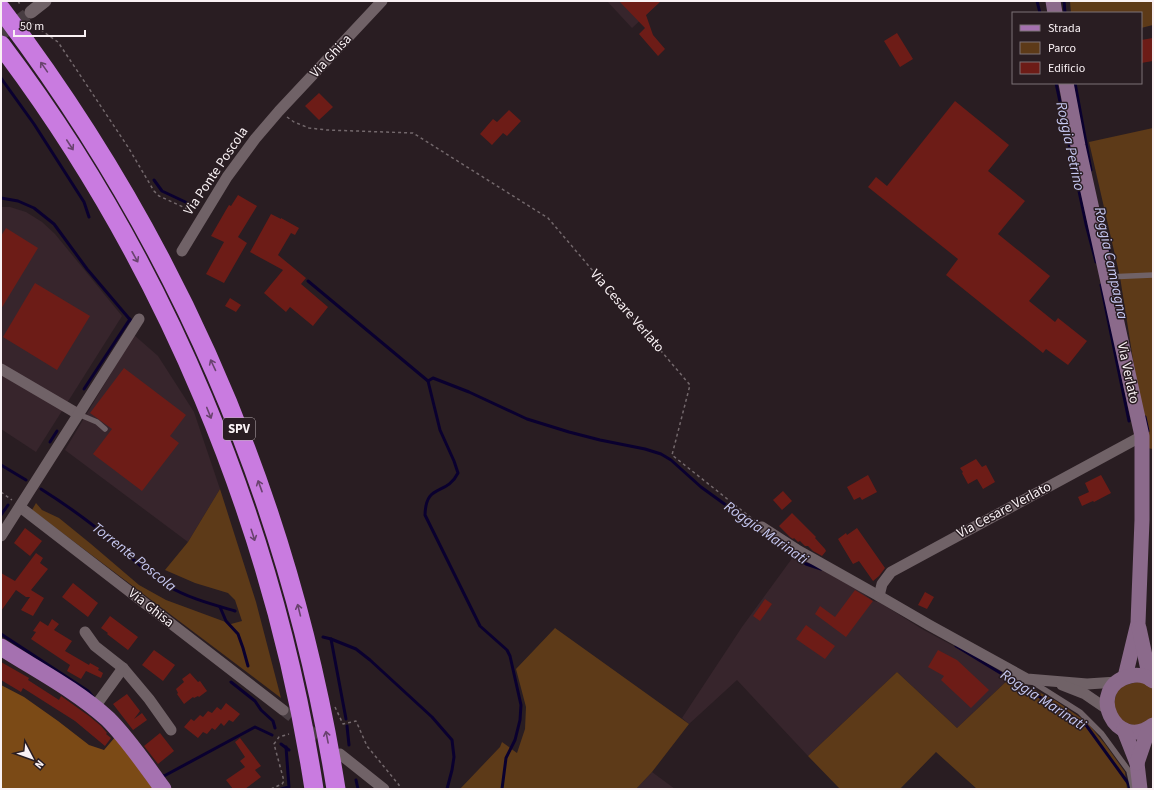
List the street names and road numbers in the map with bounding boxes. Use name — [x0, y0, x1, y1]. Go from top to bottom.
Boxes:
street label: Via Ghisa — [306, 30, 356, 82]
street label: Via Ponte Poscola — [179, 123, 253, 219]
street label: Via Cesare Verlato — [585, 265, 669, 357]
street label: Via Verlato — [1112, 341, 1144, 405]
road number: SPV — [223, 418, 255, 440]
street label: Via Cesare Verlato — [953, 477, 1055, 543]
street label: Via Ghisa — [124, 584, 178, 632]

